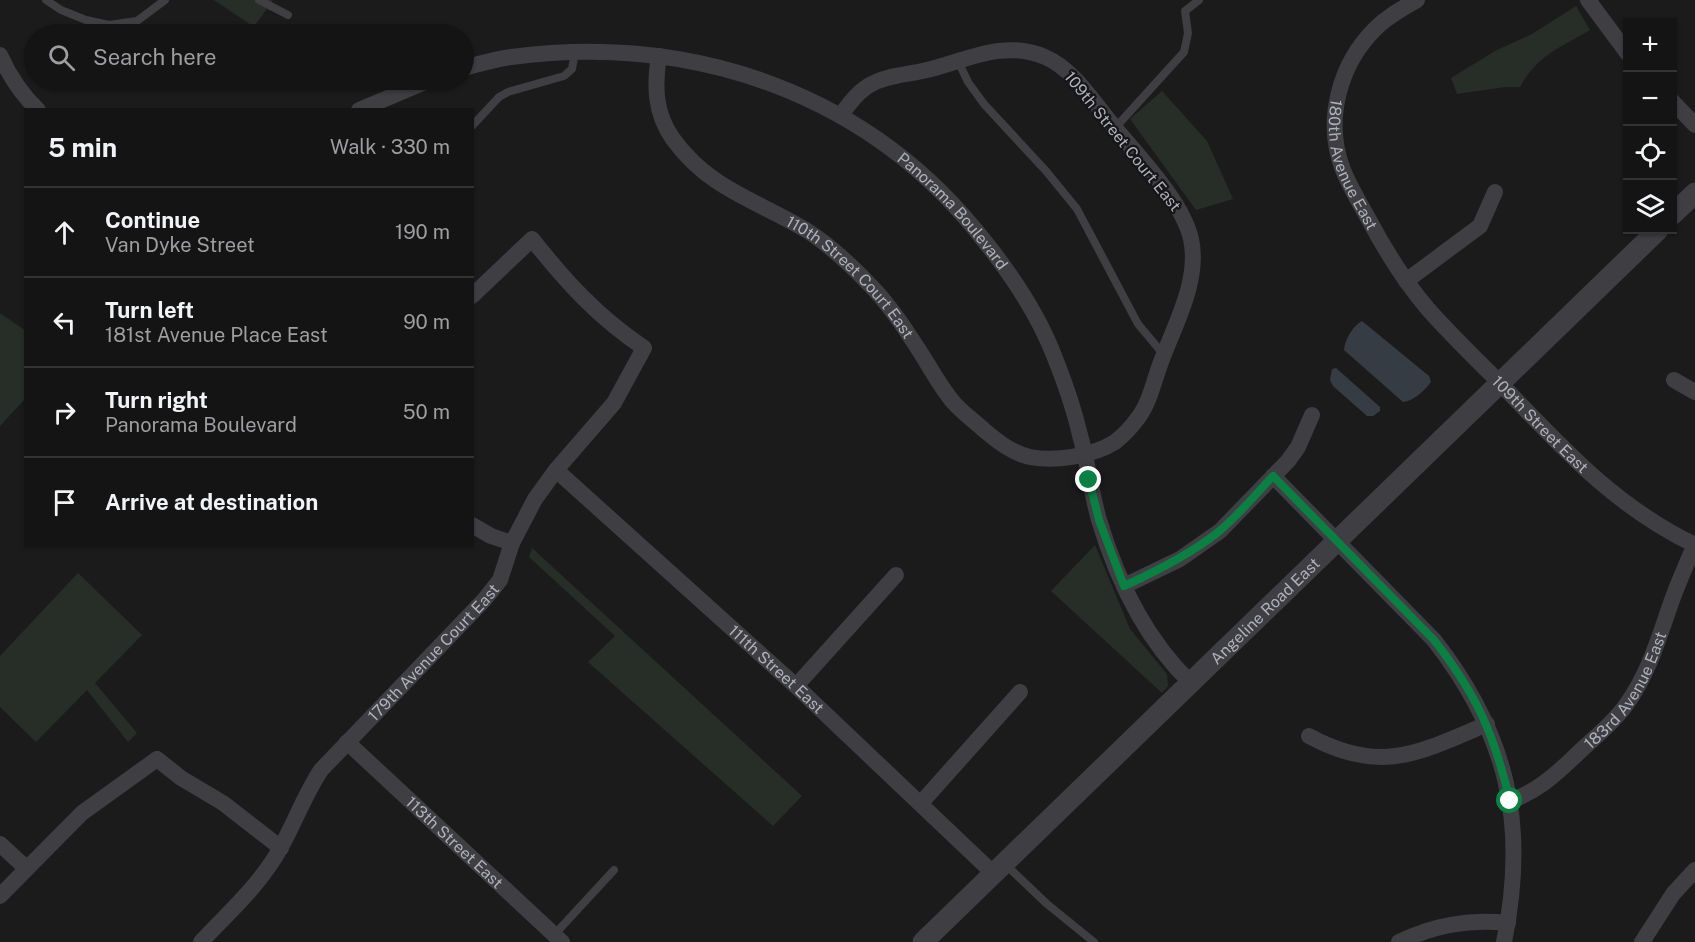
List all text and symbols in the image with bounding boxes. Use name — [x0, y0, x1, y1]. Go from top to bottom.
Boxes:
map controls — [1623, 18, 1677, 234]
button: + — [1623, 18, 1677, 72]
search box — [24, 24, 474, 90]
icon: search — [45, 41, 78, 74]
text: Search here — [93, 44, 217, 70]
street label: 109th Street Court East — [1060, 68, 1185, 215]
button: − — [1623, 72, 1677, 126]
street label: 180th Avenue East — [1325, 98, 1381, 233]
button: locate — [1623, 126, 1677, 180]
text: 5 min — [48, 132, 117, 163]
text: Walk · 330 m — [330, 135, 450, 159]
street label: Panorama Boulevard — [893, 149, 1012, 273]
button: layers — [1623, 180, 1677, 234]
text: Continue — [105, 207, 200, 233]
street label: 110th Street Court East — [783, 212, 918, 342]
icon: ahead — [48, 216, 81, 249]
text: 190 m — [395, 220, 450, 244]
text: Van Dyke Street — [105, 233, 255, 257]
text: Turn left — [105, 297, 194, 323]
icon: left — [48, 306, 81, 339]
text: 90 m — [403, 310, 450, 334]
text: 181st Avenue Place East — [105, 323, 328, 347]
street label: 109th Street East — [1488, 372, 1592, 477]
text: Turn right — [105, 387, 208, 413]
icon: right — [48, 396, 81, 429]
text: 50 m — [403, 400, 450, 424]
text: Panorama Boulevard — [105, 413, 297, 437]
route end — [1075, 466, 1101, 492]
icon: arrive — [48, 486, 81, 519]
text: Arrive at destination — [105, 489, 318, 515]
street label: Angeline Road East — [1207, 554, 1324, 668]
street label: 179th Avenue Court East — [364, 580, 503, 725]
street label: 111th Street East — [725, 621, 828, 718]
street label: 183rd Avenue East — [1580, 629, 1670, 753]
route start — [1496, 787, 1522, 813]
street label: 113th Street East — [402, 793, 507, 892]

